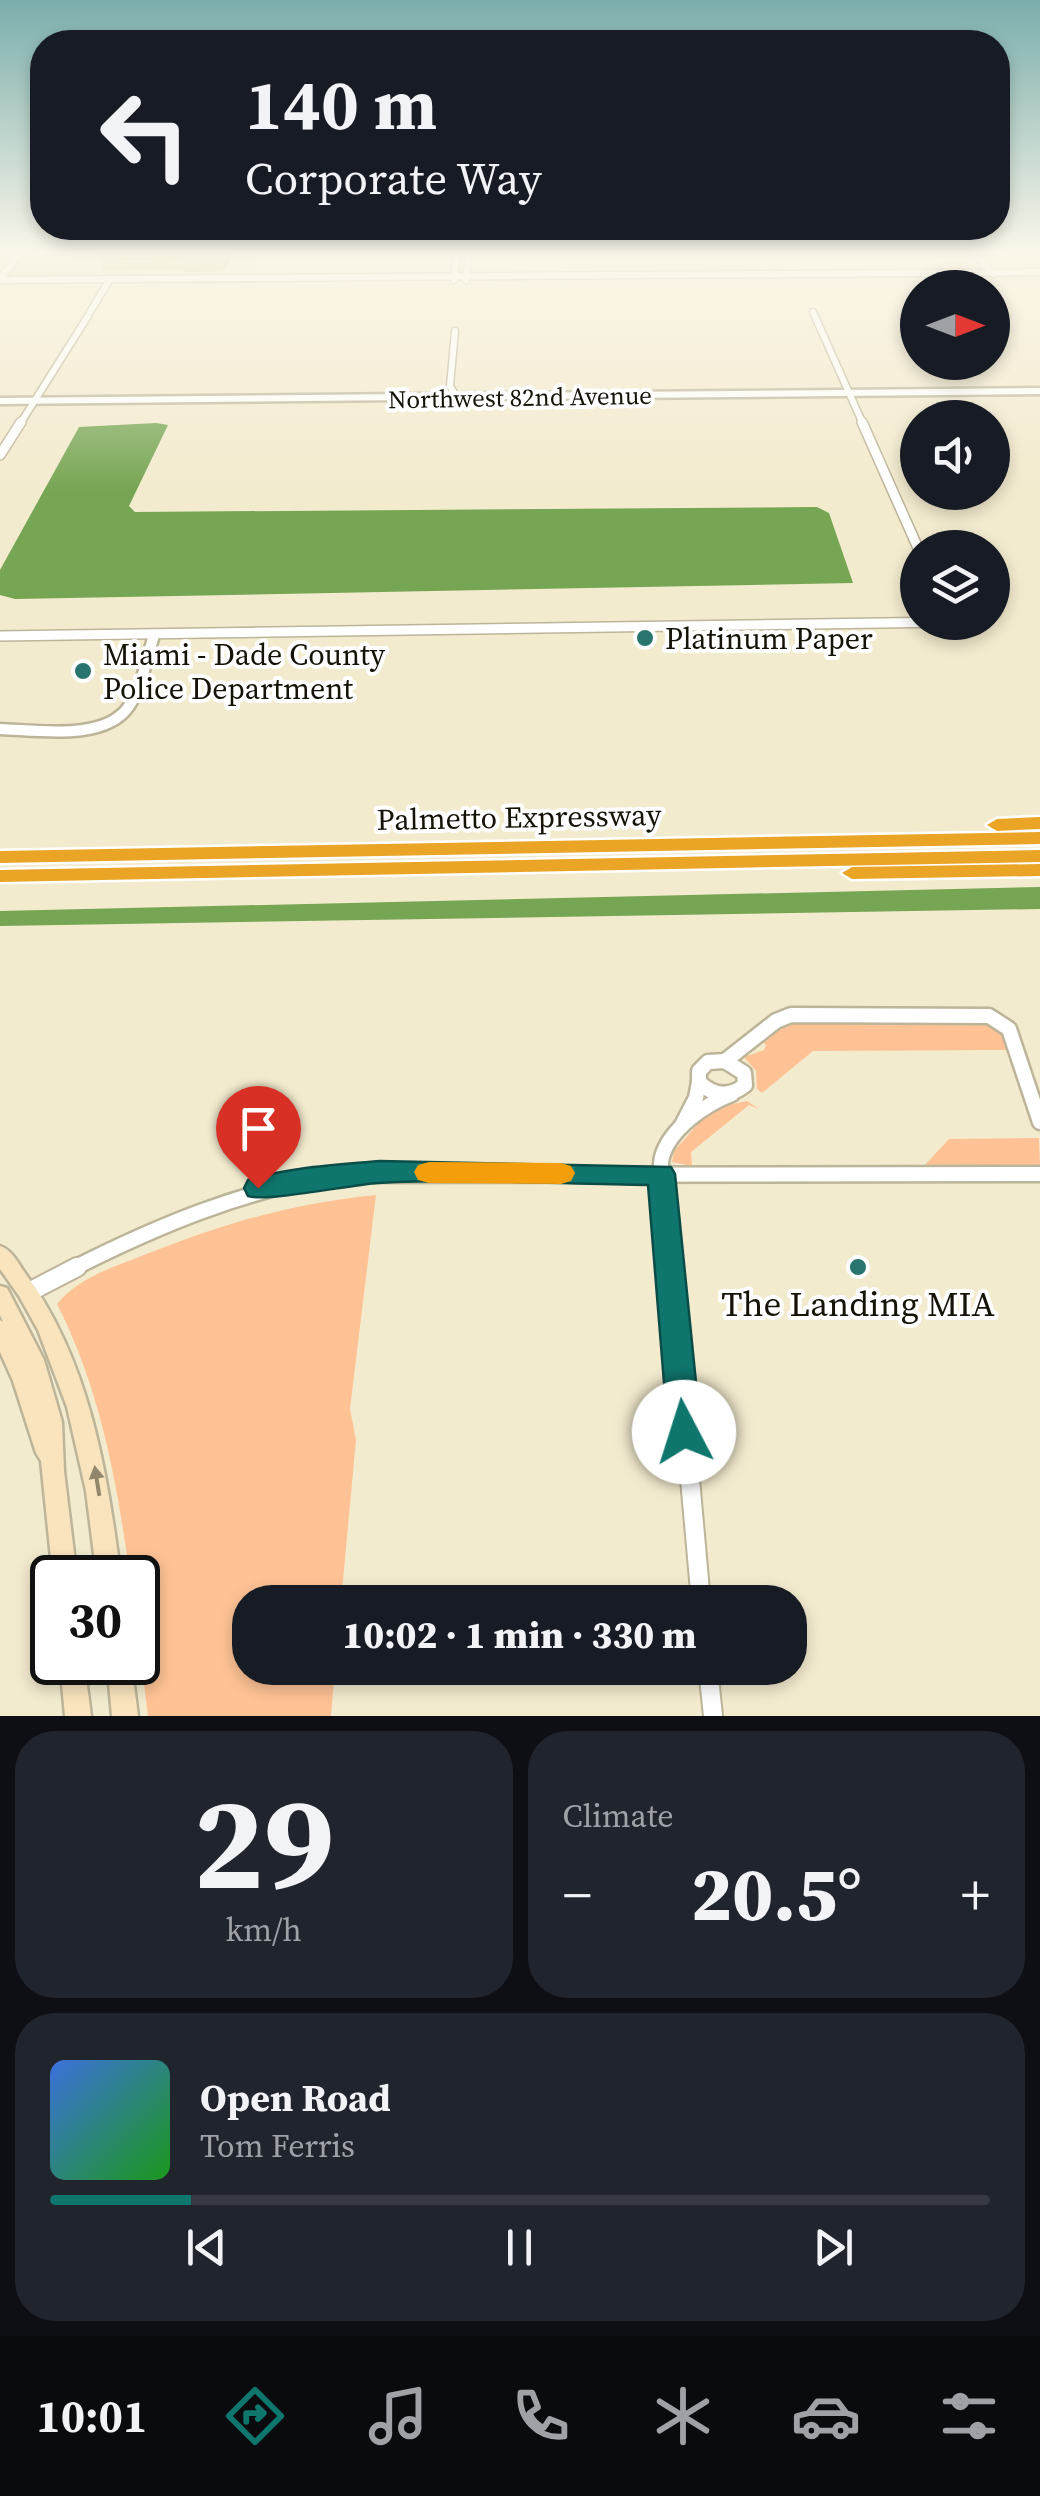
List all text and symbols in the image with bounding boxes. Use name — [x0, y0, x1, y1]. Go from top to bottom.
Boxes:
text: 140 m — [245, 56, 437, 152]
icon: left — [80, 70, 210, 200]
text: Corporate Way — [245, 147, 542, 209]
north arrow — [900, 270, 1010, 380]
map controls — [900, 270, 1010, 640]
street label: Northwest 82nd Avenue — [388, 378, 652, 416]
button: sound — [900, 400, 1010, 510]
button: layers — [900, 530, 1010, 640]
place label: Platinum Paper — [665, 618, 873, 659]
marker: Platinum Paper — [634, 627, 656, 649]
place label: Miami - Dade County Police Department — [103, 634, 386, 709]
marker: Miami - Dade County Police Department — [72, 660, 94, 682]
street label: Palmetto Expressway — [376, 794, 662, 840]
pin — [216, 1086, 301, 1189]
icon: arrive — [231, 1101, 286, 1156]
marker: The Landing MIA — [847, 1256, 869, 1278]
place label: The Landing MIA — [721, 1280, 995, 1328]
position arrow — [632, 1380, 736, 1484]
one-way arrow — [89, 1465, 104, 1496]
speed limit sign: 30 — [30, 1555, 160, 1685]
text: 10:02 · 1 min · 330 m — [342, 1609, 697, 1661]
text: 29 — [193, 1753, 334, 1932]
text: Climate — [563, 1794, 674, 1838]
text: 20.5° — [691, 1842, 862, 1945]
text: − — [563, 1857, 592, 1932]
text: + — [961, 1857, 990, 1932]
text: km/h — [226, 1908, 302, 1952]
text: Open Road — [200, 2072, 391, 2124]
text: Tom Ferris — [200, 2124, 355, 2168]
icon: previous — [179, 2220, 234, 2275]
icon: pause — [492, 2220, 547, 2275]
icon: next — [806, 2220, 861, 2275]
icon: directions — [220, 2381, 290, 2451]
icon: music — [363, 2381, 433, 2451]
icon: phone — [506, 2381, 576, 2451]
icon: climate — [648, 2381, 718, 2451]
icon: car — [791, 2381, 861, 2451]
icon: filters — [934, 2381, 1004, 2451]
text: 10:01 — [36, 2385, 147, 2447]

